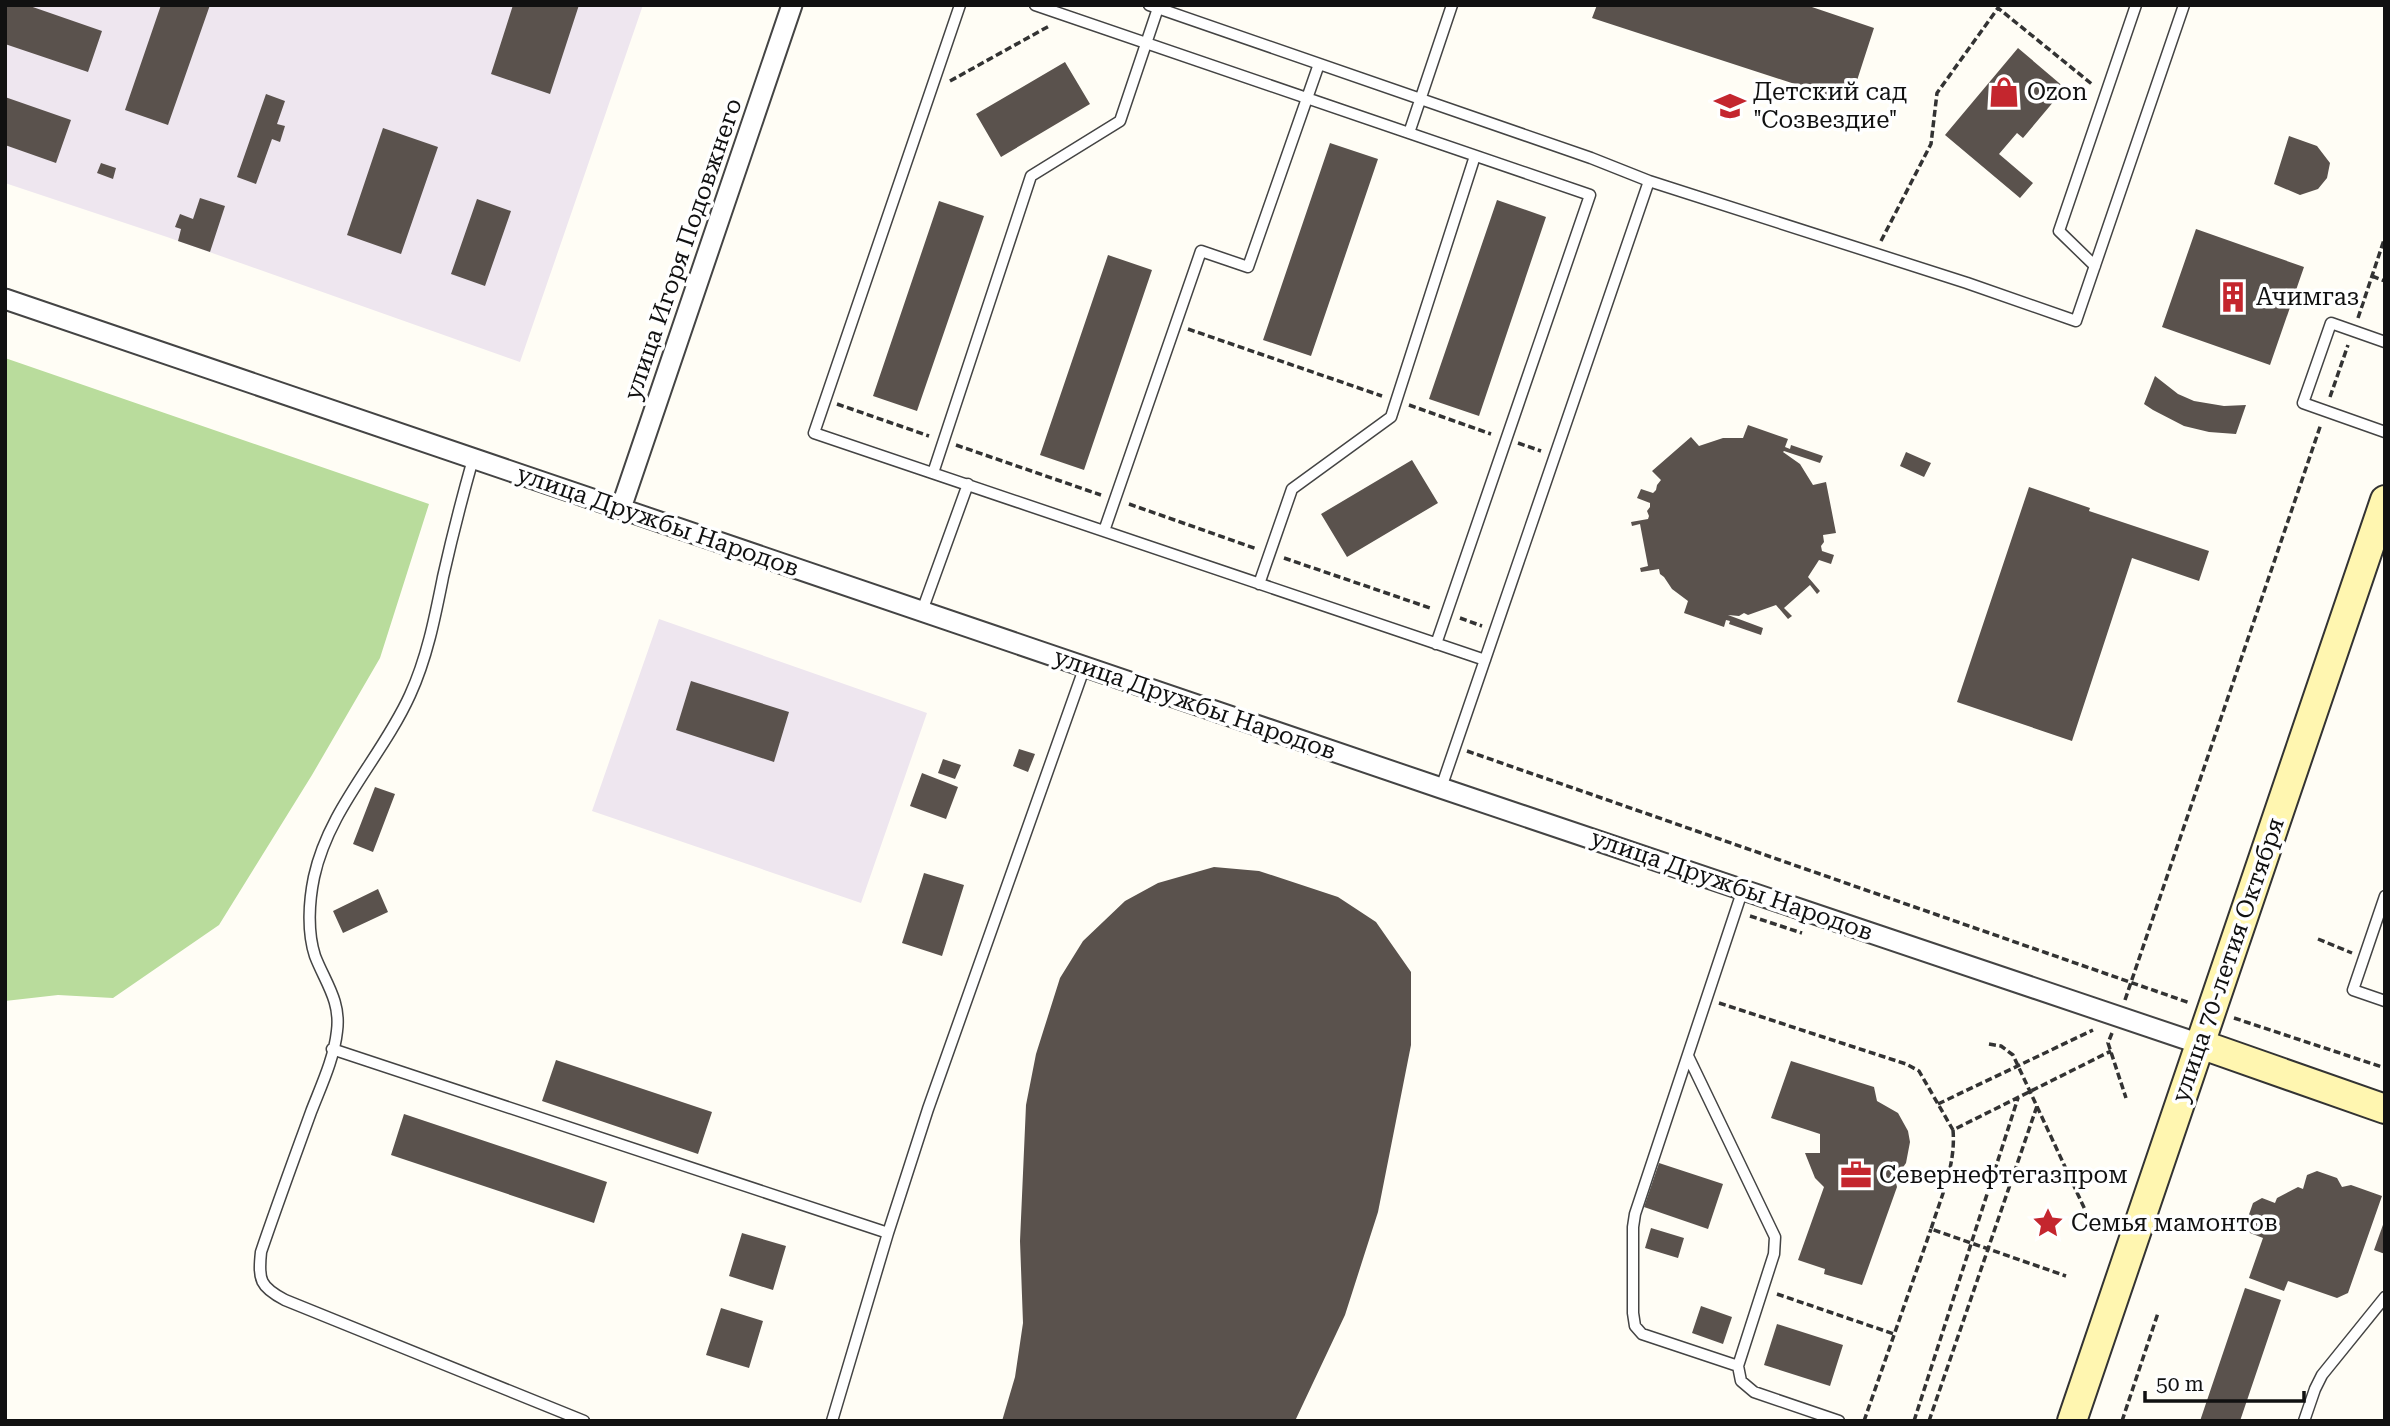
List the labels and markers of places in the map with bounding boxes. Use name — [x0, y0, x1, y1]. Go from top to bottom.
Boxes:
shop icon: Ozon — [1987, 75, 2021, 109]
place label: Детский сад "Созвездие" — [1753, 78, 1907, 134]
place label: Ozon — [2027, 78, 2088, 106]
school or university icon: Детский сад "Созвездие" — [1713, 89, 1747, 123]
building icon: Ачимгаз — [2216, 280, 2250, 314]
place label: Ачимгаз — [2256, 283, 2359, 311]
office icon: Севернефтегазпром — [1839, 1158, 1873, 1192]
place label: Севернефтегазпром — [1879, 1161, 2128, 1189]
place icon: Семья мамонтов — [2031, 1206, 2065, 1240]
place label: Семья мамонтов — [2071, 1209, 2278, 1237]

